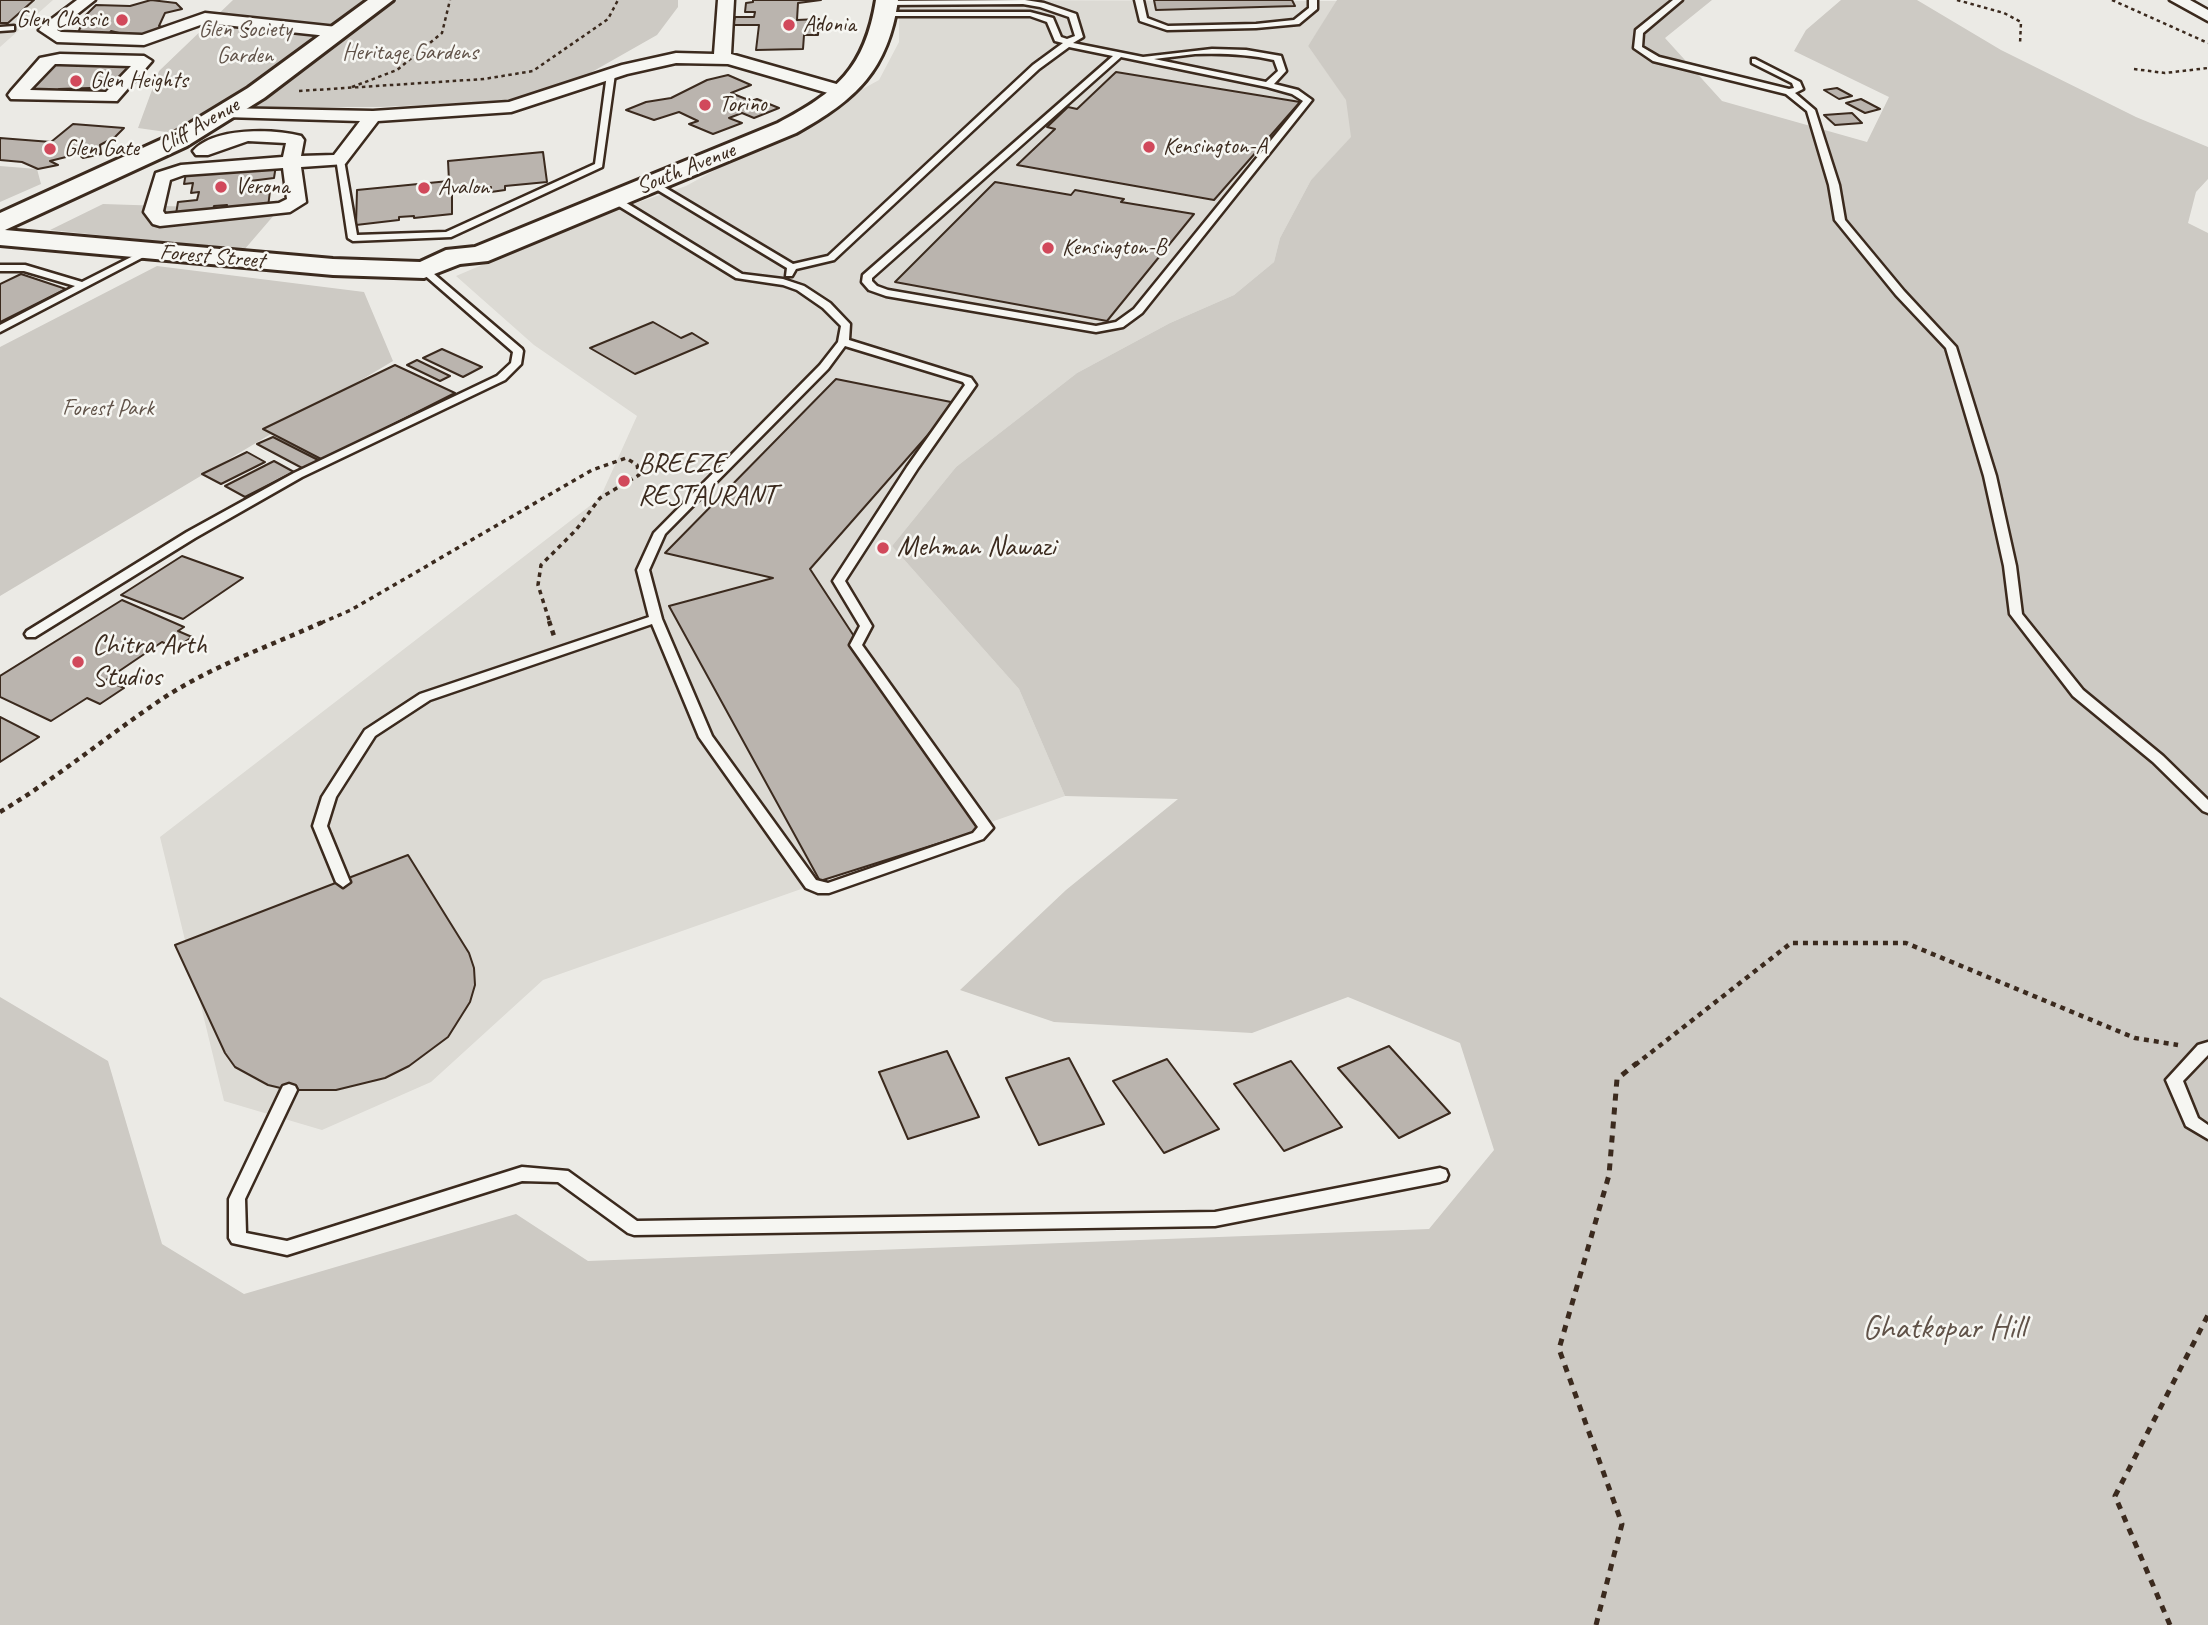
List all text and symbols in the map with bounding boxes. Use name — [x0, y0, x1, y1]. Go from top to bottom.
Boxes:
place label: Glen Classic — [16, 6, 108, 34]
place label: Adonia — [803, 11, 856, 39]
marker: Glen Classic — [114, 12, 130, 28]
park label: Glen Society Garden — [198, 16, 292, 70]
marker: Adonia — [781, 17, 797, 33]
park label: Heritage Gardens — [342, 39, 478, 67]
place label: Glen Heights — [90, 67, 187, 95]
marker: Glen Heights — [68, 73, 84, 89]
place label: Torino — [719, 91, 767, 119]
street label: Cliff Avenue — [154, 92, 244, 160]
marker: Torino — [697, 97, 713, 113]
place label: Kensington-A — [1163, 133, 1267, 161]
place label: Glen Gate — [64, 135, 139, 163]
street label: South Avenue — [633, 137, 739, 201]
marker: Kensington-A — [1141, 139, 1157, 155]
marker: Glen Gate — [42, 141, 58, 157]
place label: Verona — [235, 173, 289, 201]
place label: Avalon — [438, 174, 489, 202]
marker: Verona — [213, 179, 229, 195]
marker: Avalon — [416, 180, 432, 196]
place label: Kensington-B — [1062, 234, 1167, 262]
street label: Forest Street — [159, 239, 265, 275]
marker: Kensington-B — [1040, 240, 1056, 256]
park label: Forest Park — [62, 395, 154, 423]
place label: BREEZE RESTAURANT — [638, 448, 776, 514]
marker: BREEZE RESTAURANT — [616, 473, 632, 489]
place label: Mehman Nawazi — [897, 531, 1055, 565]
marker: Mehman Nawazi — [875, 540, 891, 556]
place label: Chitra Arth Studios — [92, 629, 207, 695]
marker: Chitra Arth Studios — [70, 654, 86, 670]
park label: Ghatkopar Hill — [1863, 1309, 2025, 1349]

